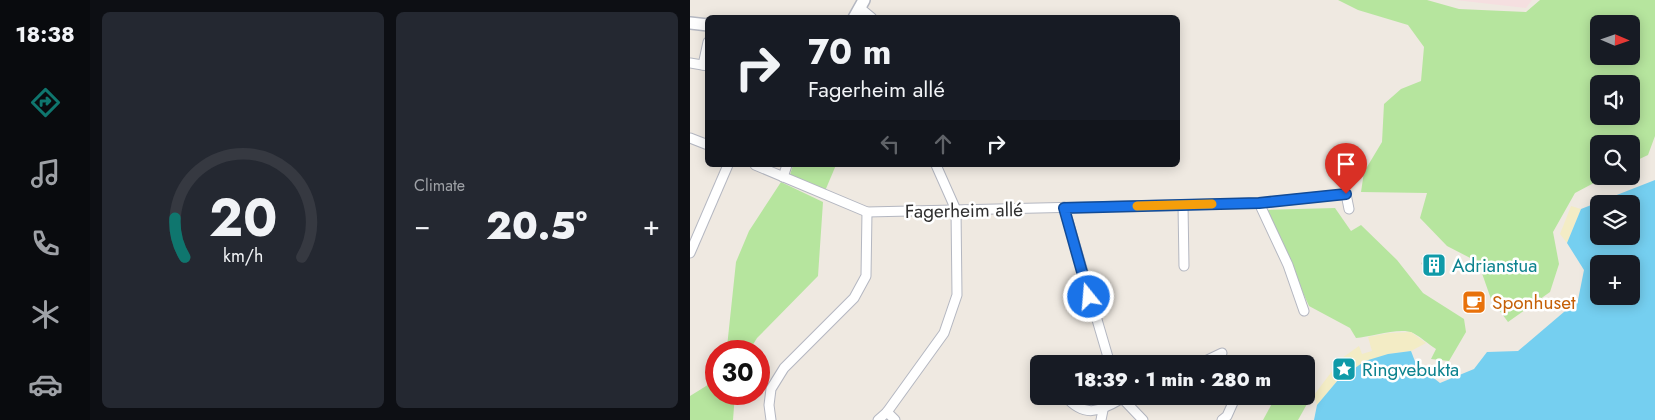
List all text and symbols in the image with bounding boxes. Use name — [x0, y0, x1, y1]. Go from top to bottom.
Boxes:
north arrow — [1590, 15, 1640, 65]
map controls — [1590, 15, 1640, 305]
text: 18:38 — [15, 18, 75, 50]
text: 70 m — [808, 27, 891, 77]
icon: right — [725, 35, 790, 100]
text: Fagerheim allé — [808, 73, 945, 105]
button: sound — [1590, 75, 1640, 125]
icon: directions — [28, 85, 63, 120]
icon: left — [876, 130, 904, 158]
icon: ahead — [929, 130, 957, 158]
icon: right — [982, 130, 1010, 158]
button: search — [1590, 135, 1640, 185]
pin — [1325, 143, 1367, 194]
icon: arrive — [1332, 150, 1360, 178]
icon: music — [28, 156, 63, 191]
text: Climate — [414, 174, 465, 197]
text: 20 — [209, 180, 277, 256]
button: layers — [1590, 195, 1640, 245]
street label: Fagerheim allé — [905, 196, 1023, 225]
text: 20.5° — [486, 198, 587, 253]
text: − — [414, 205, 431, 246]
text: + — [643, 205, 660, 246]
icon: phone — [28, 226, 63, 261]
text: km/h — [223, 243, 263, 269]
building icon: Adrianstua — [1421, 252, 1447, 278]
place label: Adrianstua — [1452, 252, 1537, 279]
button: + — [1590, 255, 1640, 305]
position arrow — [1062, 270, 1114, 322]
cafe icon: Sponhuset — [1461, 289, 1487, 315]
place label: Sponhuset — [1492, 289, 1576, 316]
icon: climate — [28, 297, 63, 332]
speed limit sign: 30 — [705, 340, 770, 405]
place icon: Ringvebukta — [1331, 356, 1357, 382]
place label: Ringvebukta — [1362, 356, 1459, 383]
text: 18:39 · 1 min · 280 m — [1074, 366, 1271, 393]
icon: car — [28, 367, 63, 402]

